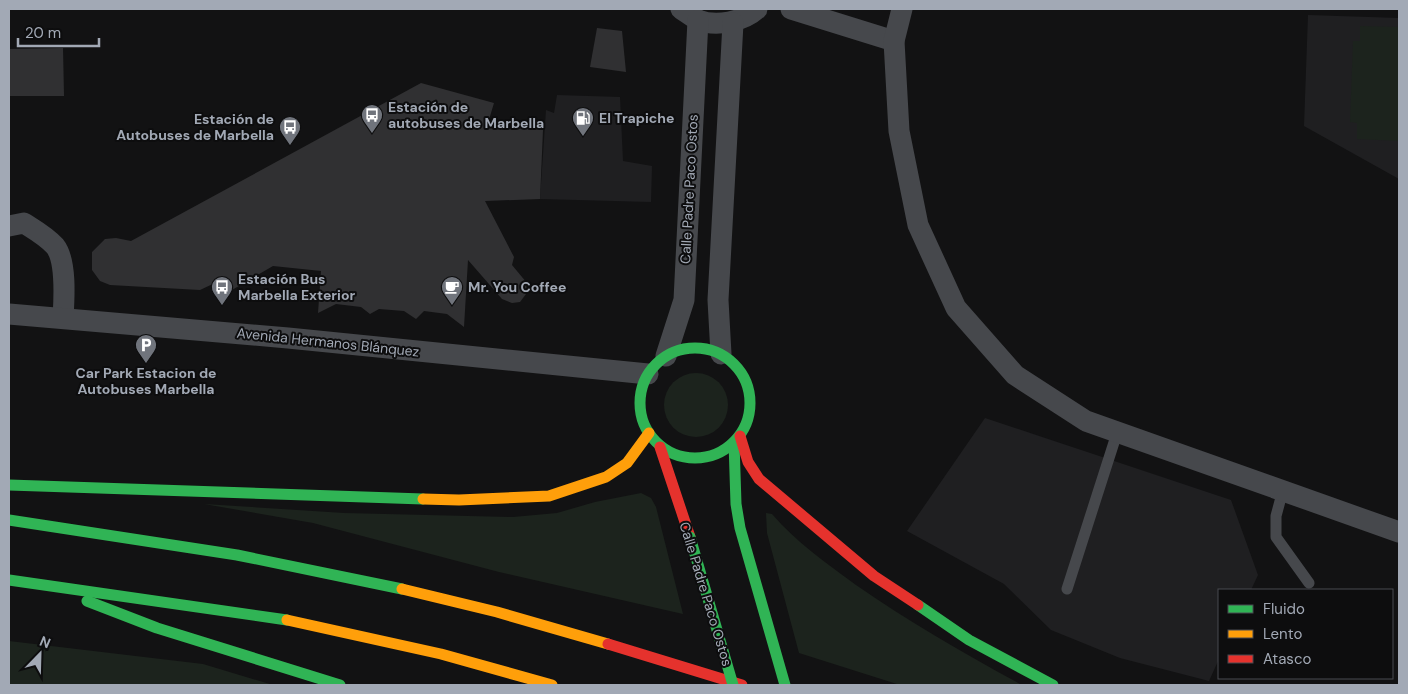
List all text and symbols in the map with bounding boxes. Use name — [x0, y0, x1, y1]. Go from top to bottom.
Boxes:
scale bar — [18, 15, 99, 47]
text: 20 m — [25, 23, 61, 43]
place label: Estación de autobuses de Marbella — [388, 98, 544, 132]
bus stop icon: Estación de autobuses de Marbella — [360, 103, 384, 134]
fuel station icon: El Trapiche — [571, 106, 595, 137]
place label: El Trapiche — [599, 109, 674, 127]
place label: Estación de Autobuses de Marbella — [116, 110, 274, 144]
street label: Calle Padre Paco Ostos — [676, 114, 702, 264]
bus stop icon: Estación de Autobuses de Marbella — [278, 115, 302, 146]
place label: Estación Bus Marbella Exterior — [238, 270, 355, 304]
bus stop icon: Estación Bus Marbella Exterior — [210, 275, 234, 306]
cafe icon: Mr. You Coffee — [440, 275, 464, 306]
place label: Mr. You Coffee — [468, 278, 566, 296]
street label: Avenida Hermanos Blánquez — [236, 323, 420, 361]
parking icon: Car Park Estacion de Autobuses Marbella — [134, 333, 158, 364]
place label: Car Park Estacion de Autobuses Marbella — [75, 364, 217, 398]
street label: Calle Padre Paco Ostos — [675, 520, 737, 668]
legend — [1218, 589, 1393, 679]
text: Fluido — [1263, 599, 1305, 619]
text: Lento — [1263, 624, 1302, 644]
north arrow — [15, 629, 65, 679]
text: N — [37, 632, 53, 652]
text: Atasco — [1263, 649, 1311, 669]

